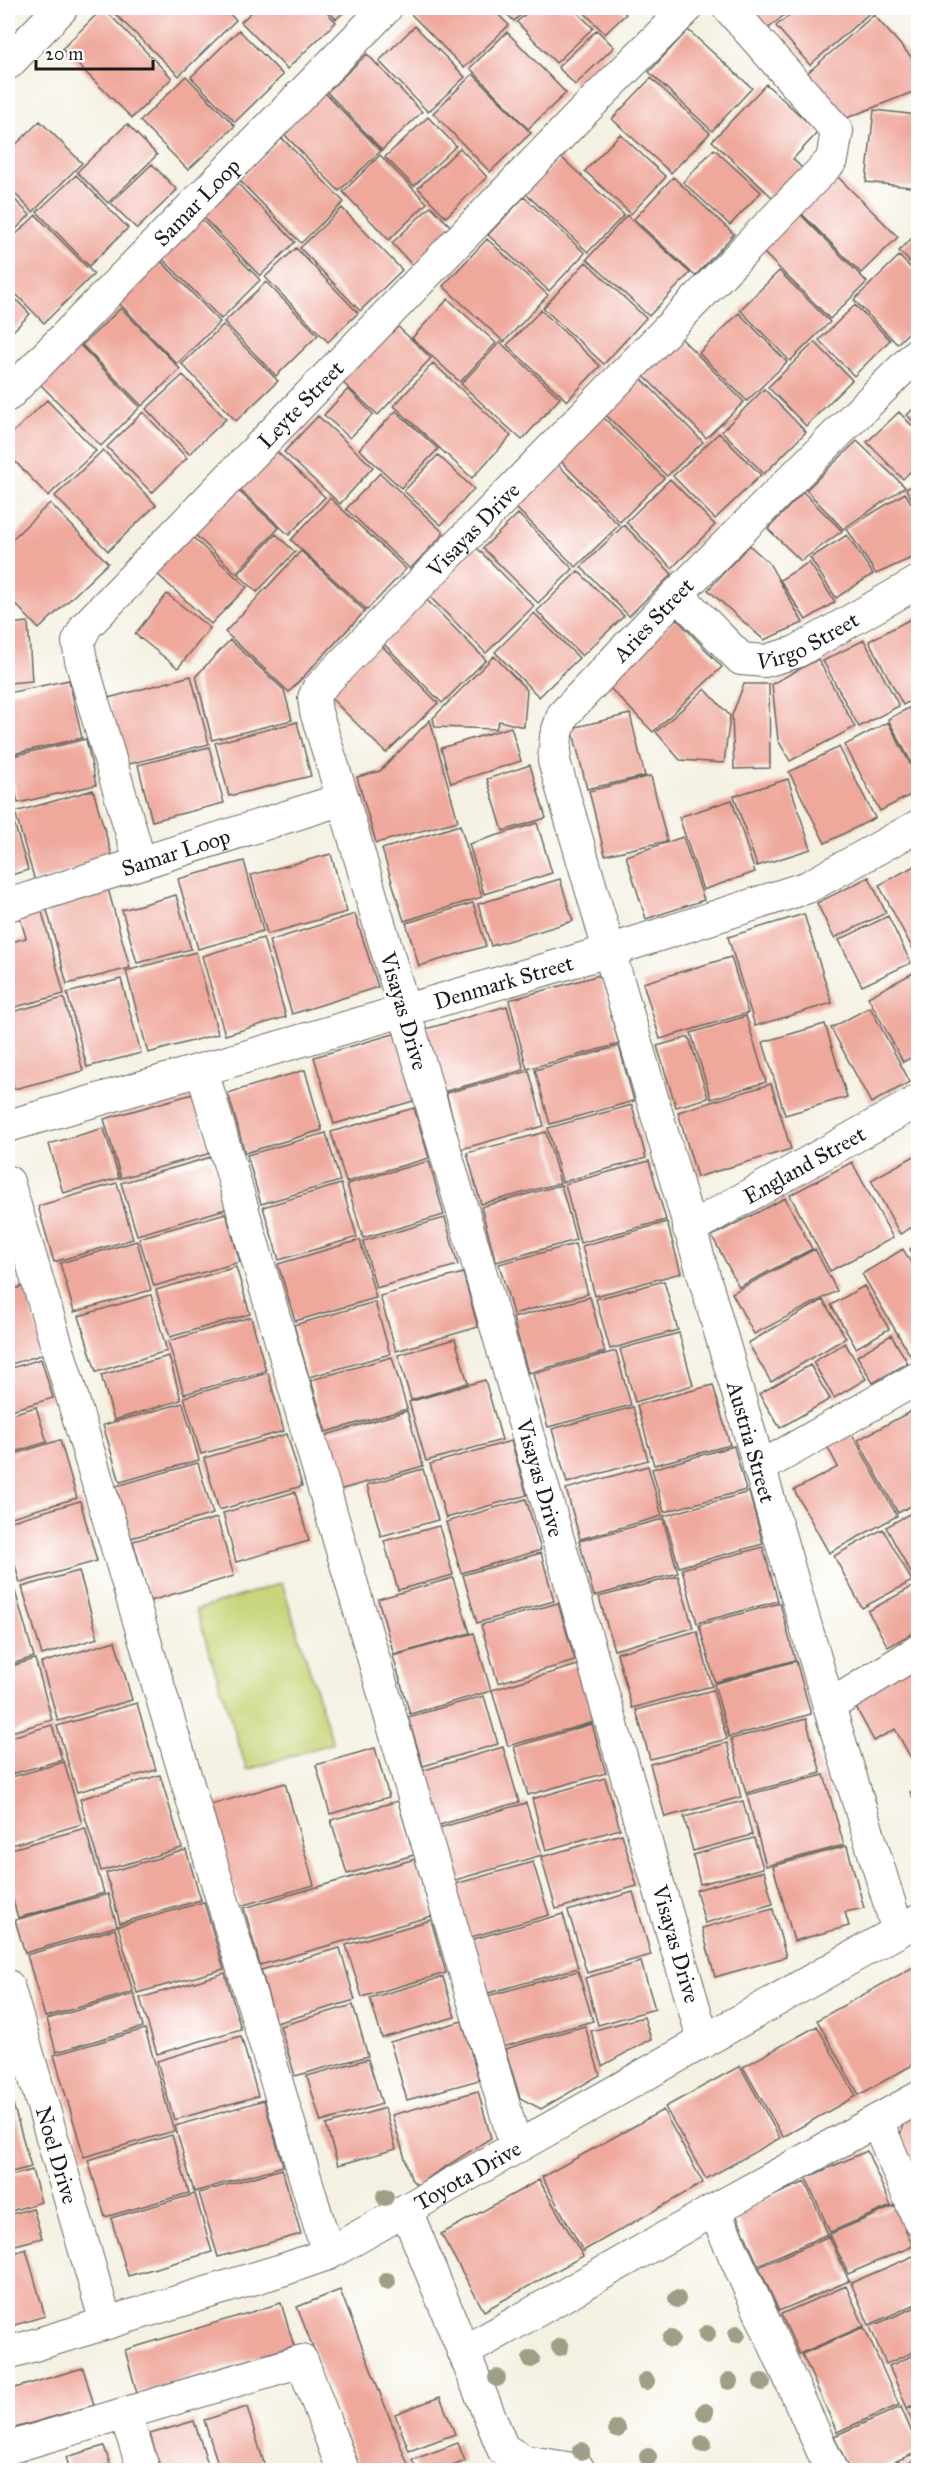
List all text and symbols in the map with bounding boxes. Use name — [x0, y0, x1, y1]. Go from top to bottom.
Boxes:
scale bar — [36, 33, 153, 71]
text: 20 m — [45, 43, 83, 65]
street label: Samar Loop — [148, 152, 246, 252]
street label: Leyte Street — [252, 354, 349, 454]
street label: Visayas Drive — [420, 476, 525, 583]
street label: Aries Street — [606, 572, 699, 668]
street label: Virgo Street — [754, 605, 863, 675]
street label: Samar Loop — [118, 822, 234, 882]
street label: Visayas Drive — [374, 948, 434, 1073]
street label: Denmark Street — [431, 949, 577, 1015]
street label: England Street — [738, 1120, 870, 1209]
street label: Austria Street — [721, 1377, 781, 1506]
street label: Visayas Drive — [510, 1415, 570, 1540]
street label: Visayas Drive — [646, 1881, 706, 2006]
street label: Noel Drive — [30, 2103, 84, 2207]
street label: Toyota Drive — [409, 2134, 525, 2216]

